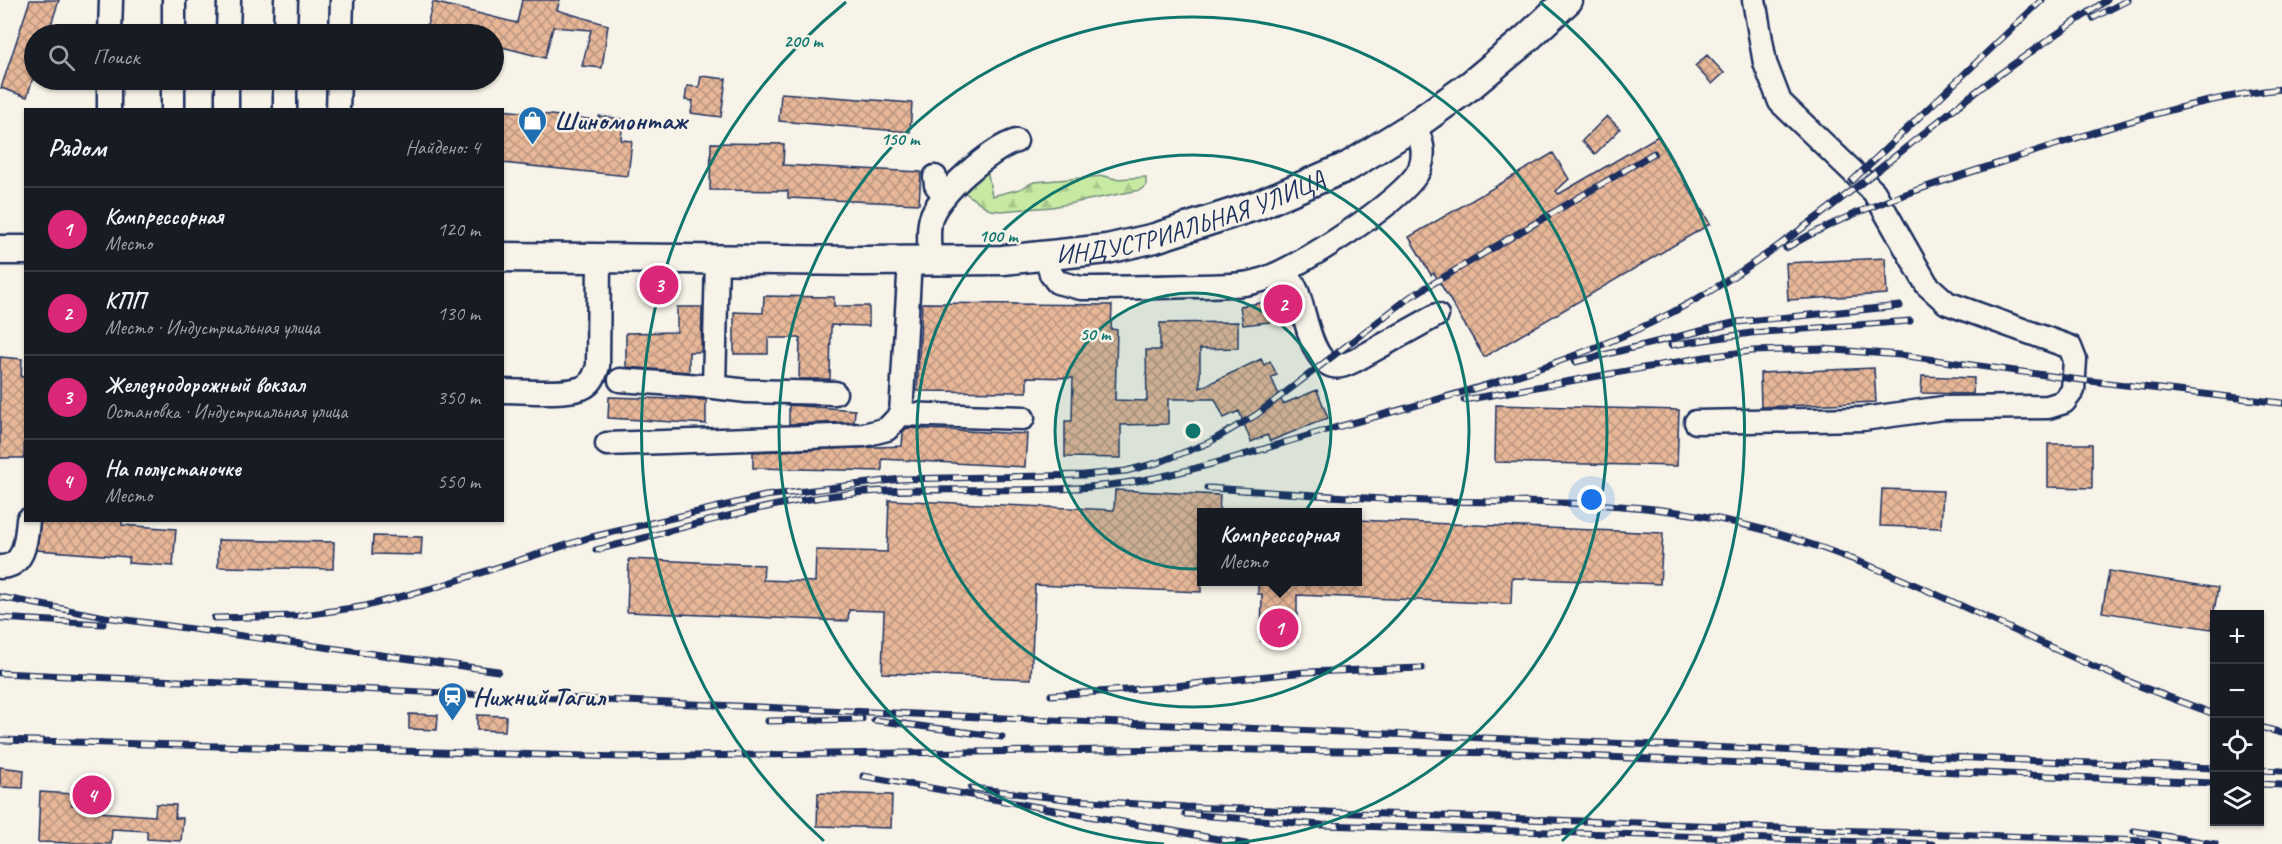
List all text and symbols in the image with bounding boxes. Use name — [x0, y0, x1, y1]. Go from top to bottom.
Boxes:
search box — [24, 24, 504, 90]
text: 200 m — [784, 30, 824, 52]
icon: search — [45, 41, 78, 74]
text: Поиск — [93, 43, 139, 71]
shop icon: Шиномонтаж — [517, 104, 549, 146]
place label: Шиномонтаж — [554, 104, 689, 137]
text: 150 m — [881, 128, 921, 150]
text: Рядом — [48, 131, 106, 164]
text: Найдено: 4 — [405, 135, 480, 160]
street label: ИНДУСТРИАЛЬНАЯ УЛИЦА — [1054, 162, 1331, 271]
text: Компрессорная — [105, 203, 223, 231]
text: 1 — [63, 217, 72, 242]
text: 120 m — [437, 217, 480, 242]
text: 100 m — [979, 225, 1019, 247]
text: Место — [105, 231, 152, 256]
pin: 3 — [640, 262, 678, 308]
pin: 2 — [1264, 282, 1302, 326]
text: КПП — [105, 287, 145, 315]
text: 2 — [63, 301, 72, 326]
text: 130 m — [437, 301, 480, 326]
text: Место · Индустриальная улица — [105, 315, 320, 340]
text: 50 m — [1080, 323, 1112, 345]
text: Железнодорожный вокзал — [105, 371, 305, 399]
text: 3 — [63, 385, 72, 410]
text: 350 m — [437, 385, 480, 410]
text: Остановка · Индустриальная улица — [105, 399, 347, 424]
centre of rings — [1183, 421, 1203, 441]
text: На полустаночке — [105, 455, 241, 483]
text: 4 — [63, 469, 72, 494]
text: 550 m — [437, 469, 480, 494]
text: Место — [105, 483, 152, 508]
your location — [1577, 485, 1606, 514]
popup — [1197, 508, 1362, 586]
text: Компрессорная — [1220, 521, 1339, 549]
text: Место — [1220, 549, 1268, 574]
pin: 1 — [1260, 606, 1298, 650]
map controls — [2210, 610, 2264, 826]
button: + — [2210, 610, 2264, 664]
button: − — [2210, 664, 2264, 718]
station icon: Нижний Тагил — [436, 680, 468, 722]
place label: Нижний Тагил — [473, 680, 607, 713]
button: locate — [2210, 718, 2264, 772]
pin: 4 — [72, 772, 112, 818]
button: layers — [2210, 772, 2264, 826]

